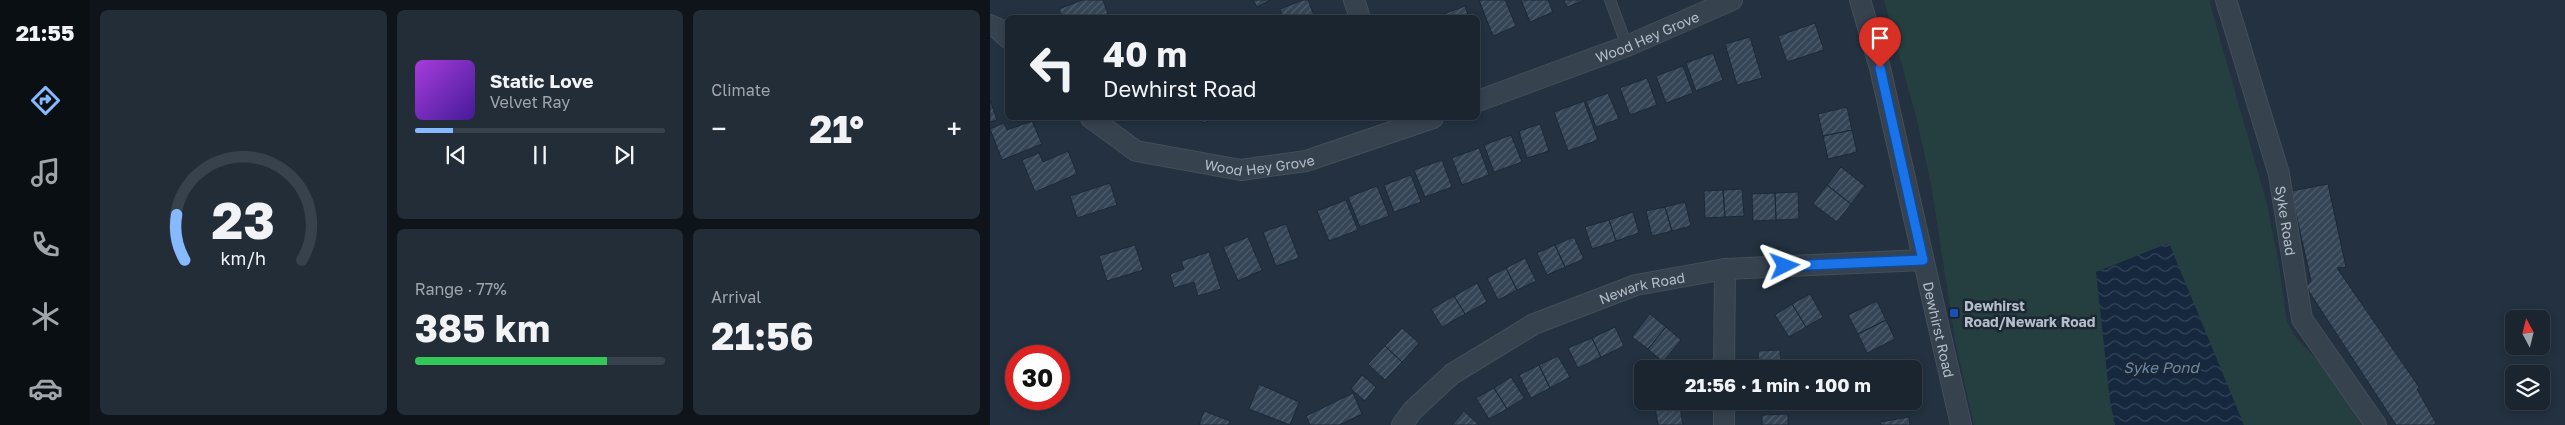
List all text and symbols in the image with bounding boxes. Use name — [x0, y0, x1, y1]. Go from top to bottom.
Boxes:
street label: Wood Hey Grove — [1593, 7, 1701, 65]
pin — [1859, 17, 1901, 68]
text: 21:55 — [16, 19, 74, 46]
icon: arrive — [1866, 24, 1894, 52]
text: 40 m — [1103, 33, 1187, 75]
icon: left — [1020, 35, 1085, 100]
text: Static Love — [490, 69, 593, 92]
text: Dewhirst Road — [1103, 75, 1257, 102]
text: Climate — [711, 80, 770, 100]
icon: directions — [28, 83, 63, 118]
text: Velvet Ray — [490, 92, 570, 112]
text: 21° — [809, 106, 864, 151]
text: − — [711, 112, 727, 145]
text: + — [947, 112, 962, 145]
icon: previous — [442, 141, 470, 169]
icon: pause — [526, 141, 554, 169]
icon: next — [610, 141, 638, 169]
street label: Wood Hey Grove — [1203, 150, 1316, 179]
icon: music — [28, 155, 63, 190]
street label: Syke Road — [2272, 184, 2300, 257]
text: 23 — [212, 188, 275, 250]
icon: phone — [28, 227, 63, 262]
position arrow — [1758, 239, 1810, 291]
text: km/h — [221, 247, 266, 269]
street label: Newark Road — [1596, 268, 1686, 307]
text: Range · 77% — [415, 279, 507, 299]
street label: Dewhirst Road — [1920, 280, 1958, 379]
text: Arrival — [711, 287, 761, 307]
place label: Dewhirst Road/Newark Road — [1964, 297, 2095, 330]
icon: climate — [28, 299, 63, 334]
text: 385 km — [415, 305, 550, 350]
marker: Dewhirst Road/Newark Road — [1948, 307, 1960, 319]
north arrow — [2505, 310, 2550, 355]
map controls — [2505, 310, 2550, 410]
text: 21:56 — [711, 313, 814, 358]
speed limit sign: 30 — [1005, 345, 1070, 410]
water label: Syke Pond — [2123, 358, 2201, 377]
button: layers — [2505, 365, 2550, 410]
icon: car — [28, 371, 63, 406]
text: 21:56 · 1 min · 100 m — [1685, 373, 1871, 396]

